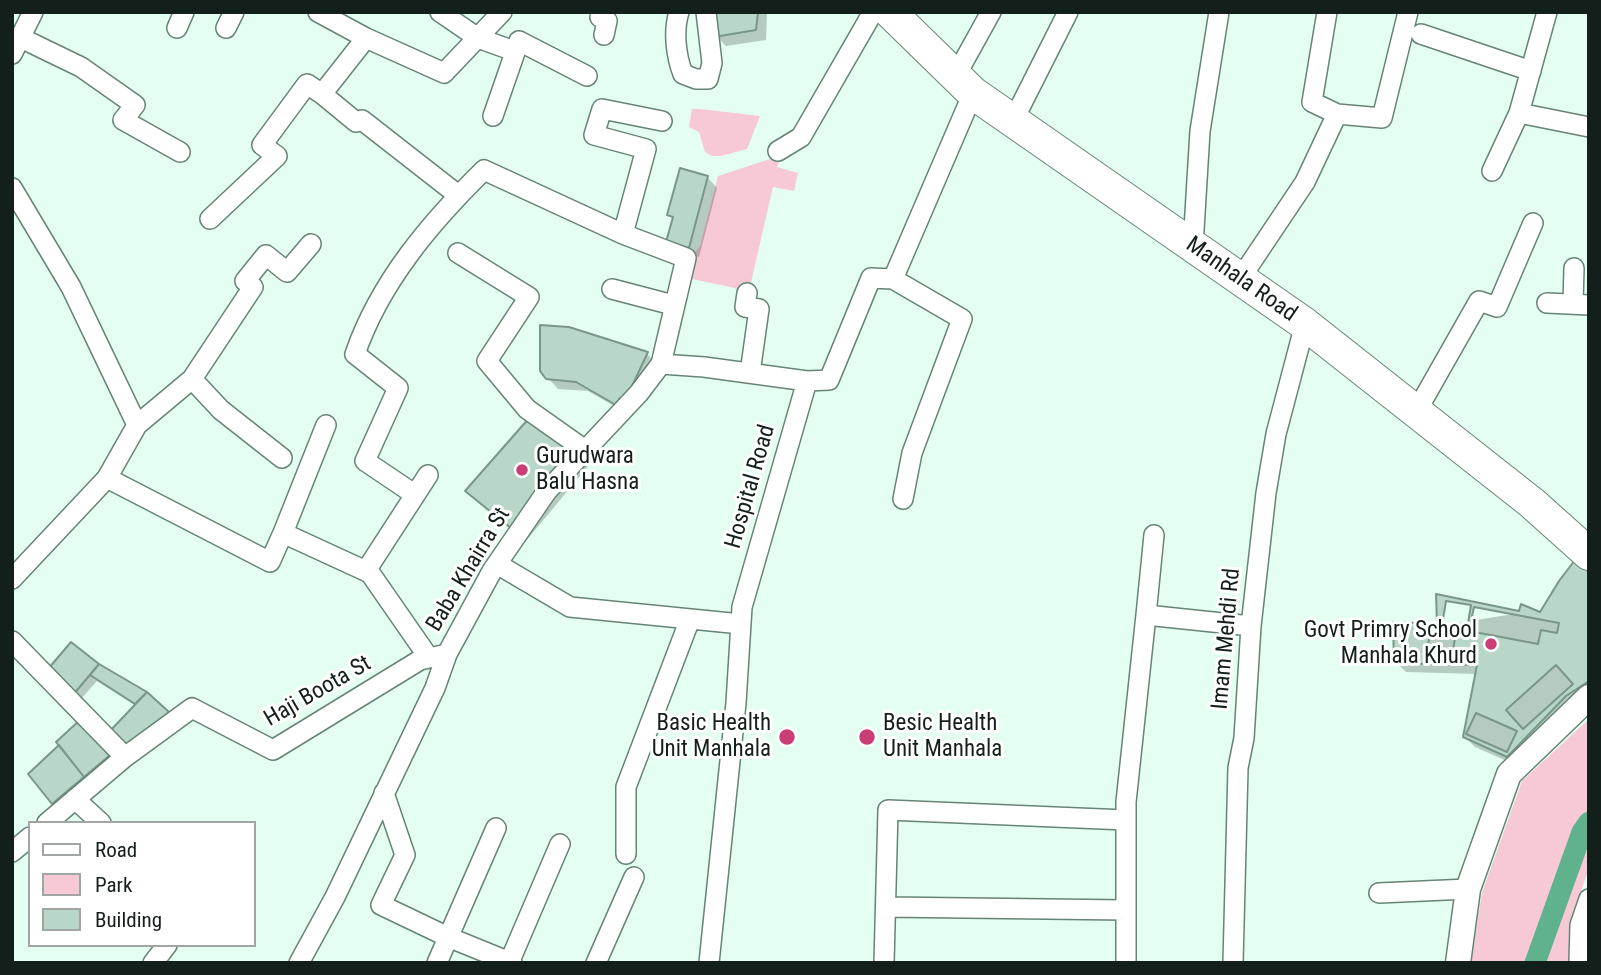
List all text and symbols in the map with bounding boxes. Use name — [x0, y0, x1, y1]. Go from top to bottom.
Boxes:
street label: Manhala Road — [1180, 232, 1302, 328]
street label: Hospital Road — [720, 422, 782, 552]
place label: Gurudwara Balu Hasna — [536, 443, 639, 497]
marker: Gurudwara Balu Hasna — [514, 462, 530, 478]
street label: Baba Khairra St — [421, 503, 517, 637]
street label: Imam Mehdi Rd — [1207, 567, 1247, 711]
place label: Govt Primry School Manhala Khurd — [1304, 617, 1477, 671]
marker: Govt Primry School Manhala Khurd — [1483, 636, 1499, 652]
street label: Haji Boota St — [260, 650, 376, 734]
place label: Basic Health Unit Manhala — [652, 710, 771, 764]
place label: Besic Health Unit Manhala — [883, 710, 1002, 764]
marker: Basic Health Unit Manhala — [777, 727, 797, 747]
marker: Besic Health Unit Manhala — [857, 727, 877, 747]
legend — [28, 821, 256, 947]
text: Road — [95, 838, 137, 862]
text: Park — [95, 873, 132, 897]
text: Building — [95, 908, 162, 932]

